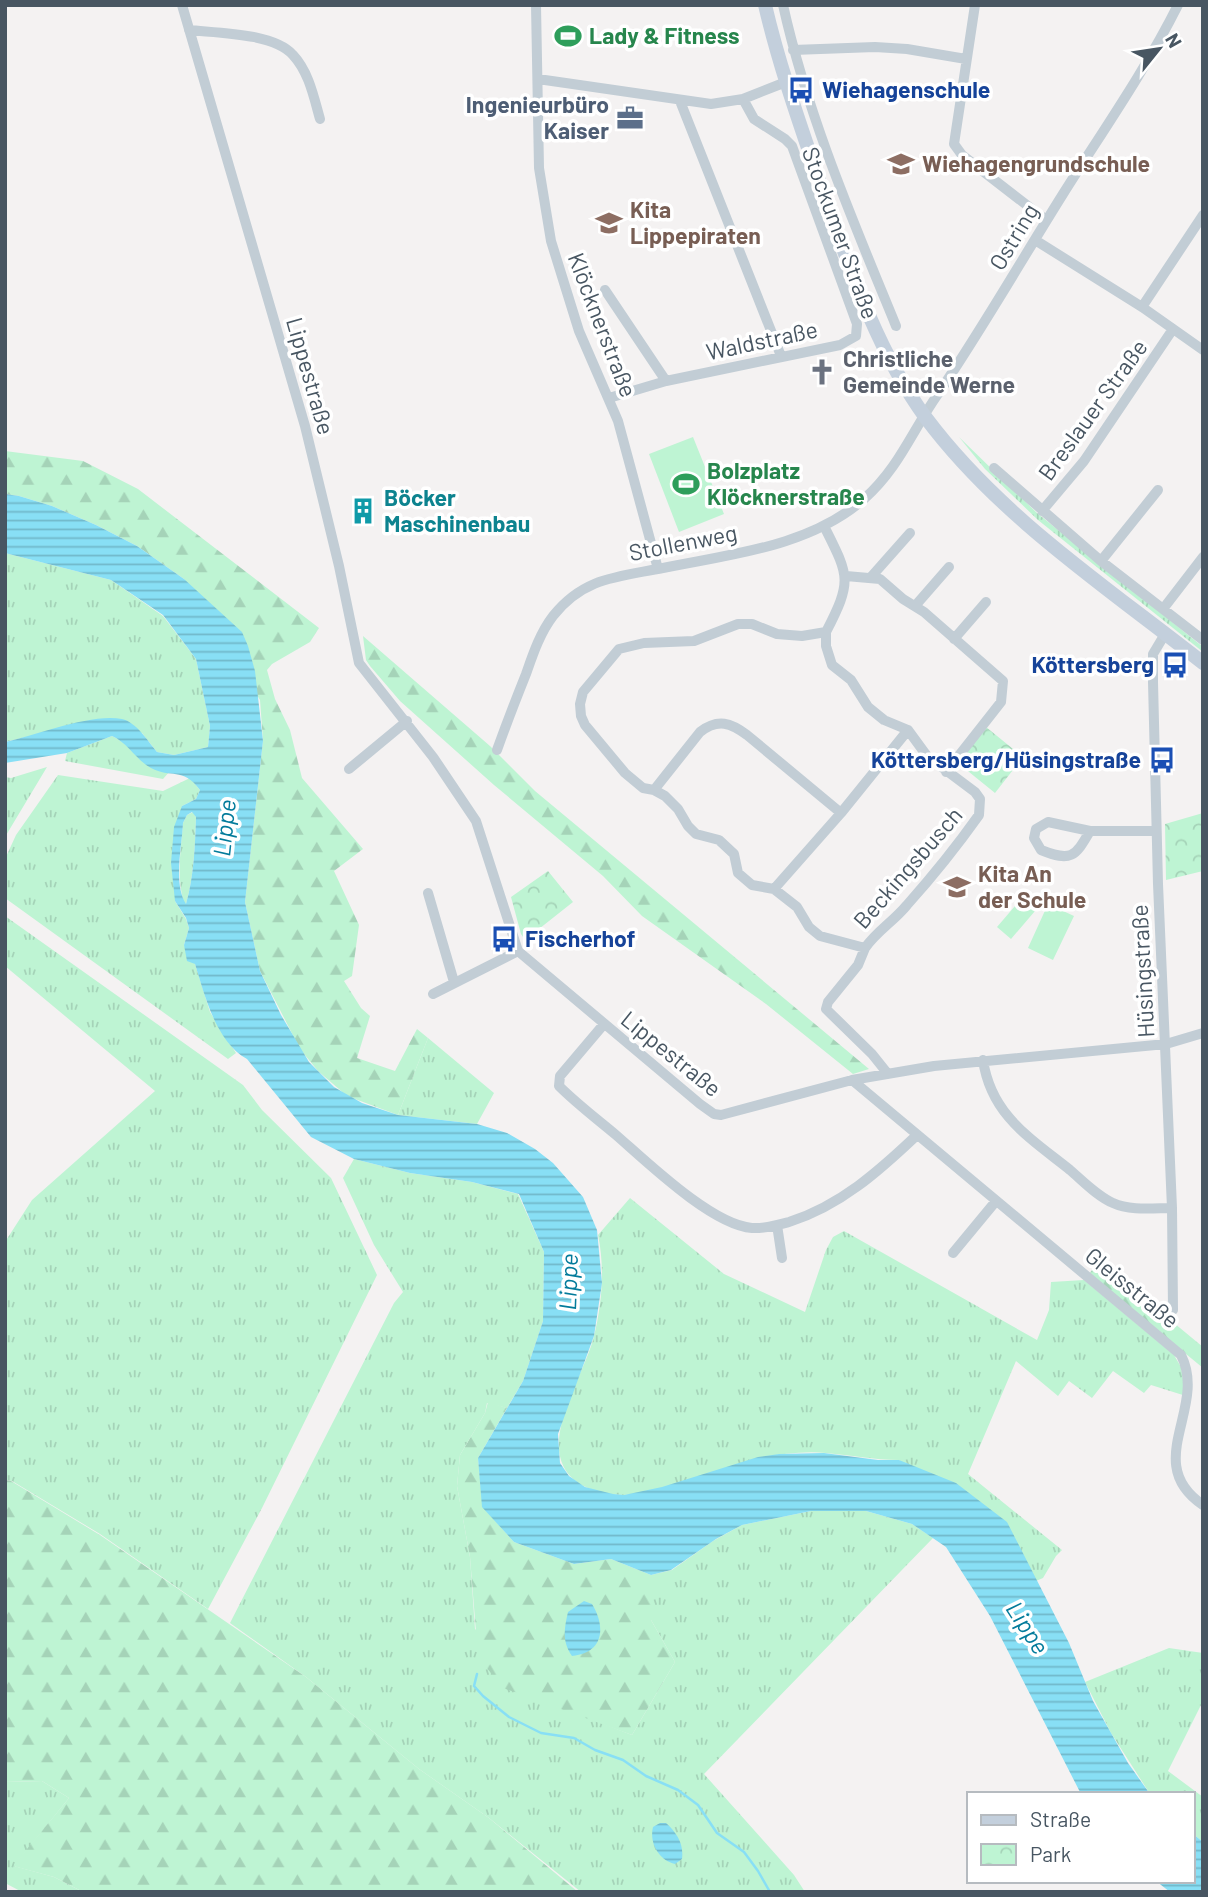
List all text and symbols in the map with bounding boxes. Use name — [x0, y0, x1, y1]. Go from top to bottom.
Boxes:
north arrow — [1124, 14, 1194, 84]
sports icon: Lady & Fitness — [553, 21, 583, 51]
place label: Lady & Fitness — [589, 21, 740, 49]
text: N — [1161, 29, 1187, 51]
bus stop icon: Wiehagenschule — [786, 75, 816, 105]
place label: Wiehagenschule — [822, 75, 990, 103]
place label: Ingenieurbüro Kaiser — [466, 90, 609, 144]
office icon: Ingenieurbüro Kaiser — [615, 103, 645, 133]
street label: Stockumer Straße — [797, 143, 885, 322]
school or university icon: Wiehagengrundschule — [886, 149, 916, 179]
place label: Wiehagengrundschule — [922, 149, 1150, 177]
place label: Kita Lippepiraten — [630, 195, 761, 249]
street label: Ostring — [982, 198, 1044, 275]
school or university icon: Kita Lippepiraten — [594, 208, 624, 238]
street label: Klöcknerstraße — [563, 248, 643, 401]
street label: Lippestraße — [281, 314, 341, 438]
street label: Waldstraße — [703, 315, 820, 365]
street label: Breslauer Straße — [1032, 333, 1153, 485]
place label: Christliche Gemeinde Werne — [843, 344, 1015, 398]
church icon: Christliche Gemeinde Werne — [807, 357, 837, 387]
place label: Bolzplatz Klöcknerstraße — [707, 456, 865, 510]
sports icon: Bolzplatz Klöcknerstraße — [671, 469, 701, 499]
place label: Böcker Maschinenbau — [384, 483, 530, 537]
building icon: Böcker Maschinenbau — [348, 496, 378, 526]
street label: Stollenweg — [626, 518, 739, 566]
place label: Köttersberg — [1032, 650, 1154, 678]
bus stop icon: Köttersberg — [1160, 650, 1190, 680]
place label: Köttersberg/Hüsingstraße — [871, 745, 1141, 773]
bus stop icon: Köttersberg/Hüsingstraße — [1147, 745, 1177, 775]
water label: Lippe — [206, 798, 241, 858]
street label: Beckingsbusch — [847, 801, 968, 934]
place label: Kita An der Schule — [978, 859, 1086, 913]
school or university icon: Kita An der Schule — [942, 872, 972, 902]
street label: Hüsingstraße — [1125, 904, 1159, 1038]
bus stop icon: Fischerhof — [489, 924, 519, 954]
place label: Fischerhof — [525, 924, 636, 952]
street label: Lippestraße — [616, 1004, 727, 1102]
street label: Gleisstraße — [1080, 1241, 1185, 1334]
water label: Lippe — [552, 1253, 583, 1311]
water label: Lippe — [1001, 1595, 1056, 1659]
legend — [967, 1792, 1194, 1883]
text: Straße — [1030, 1806, 1091, 1831]
text: Park — [1030, 1841, 1071, 1866]

